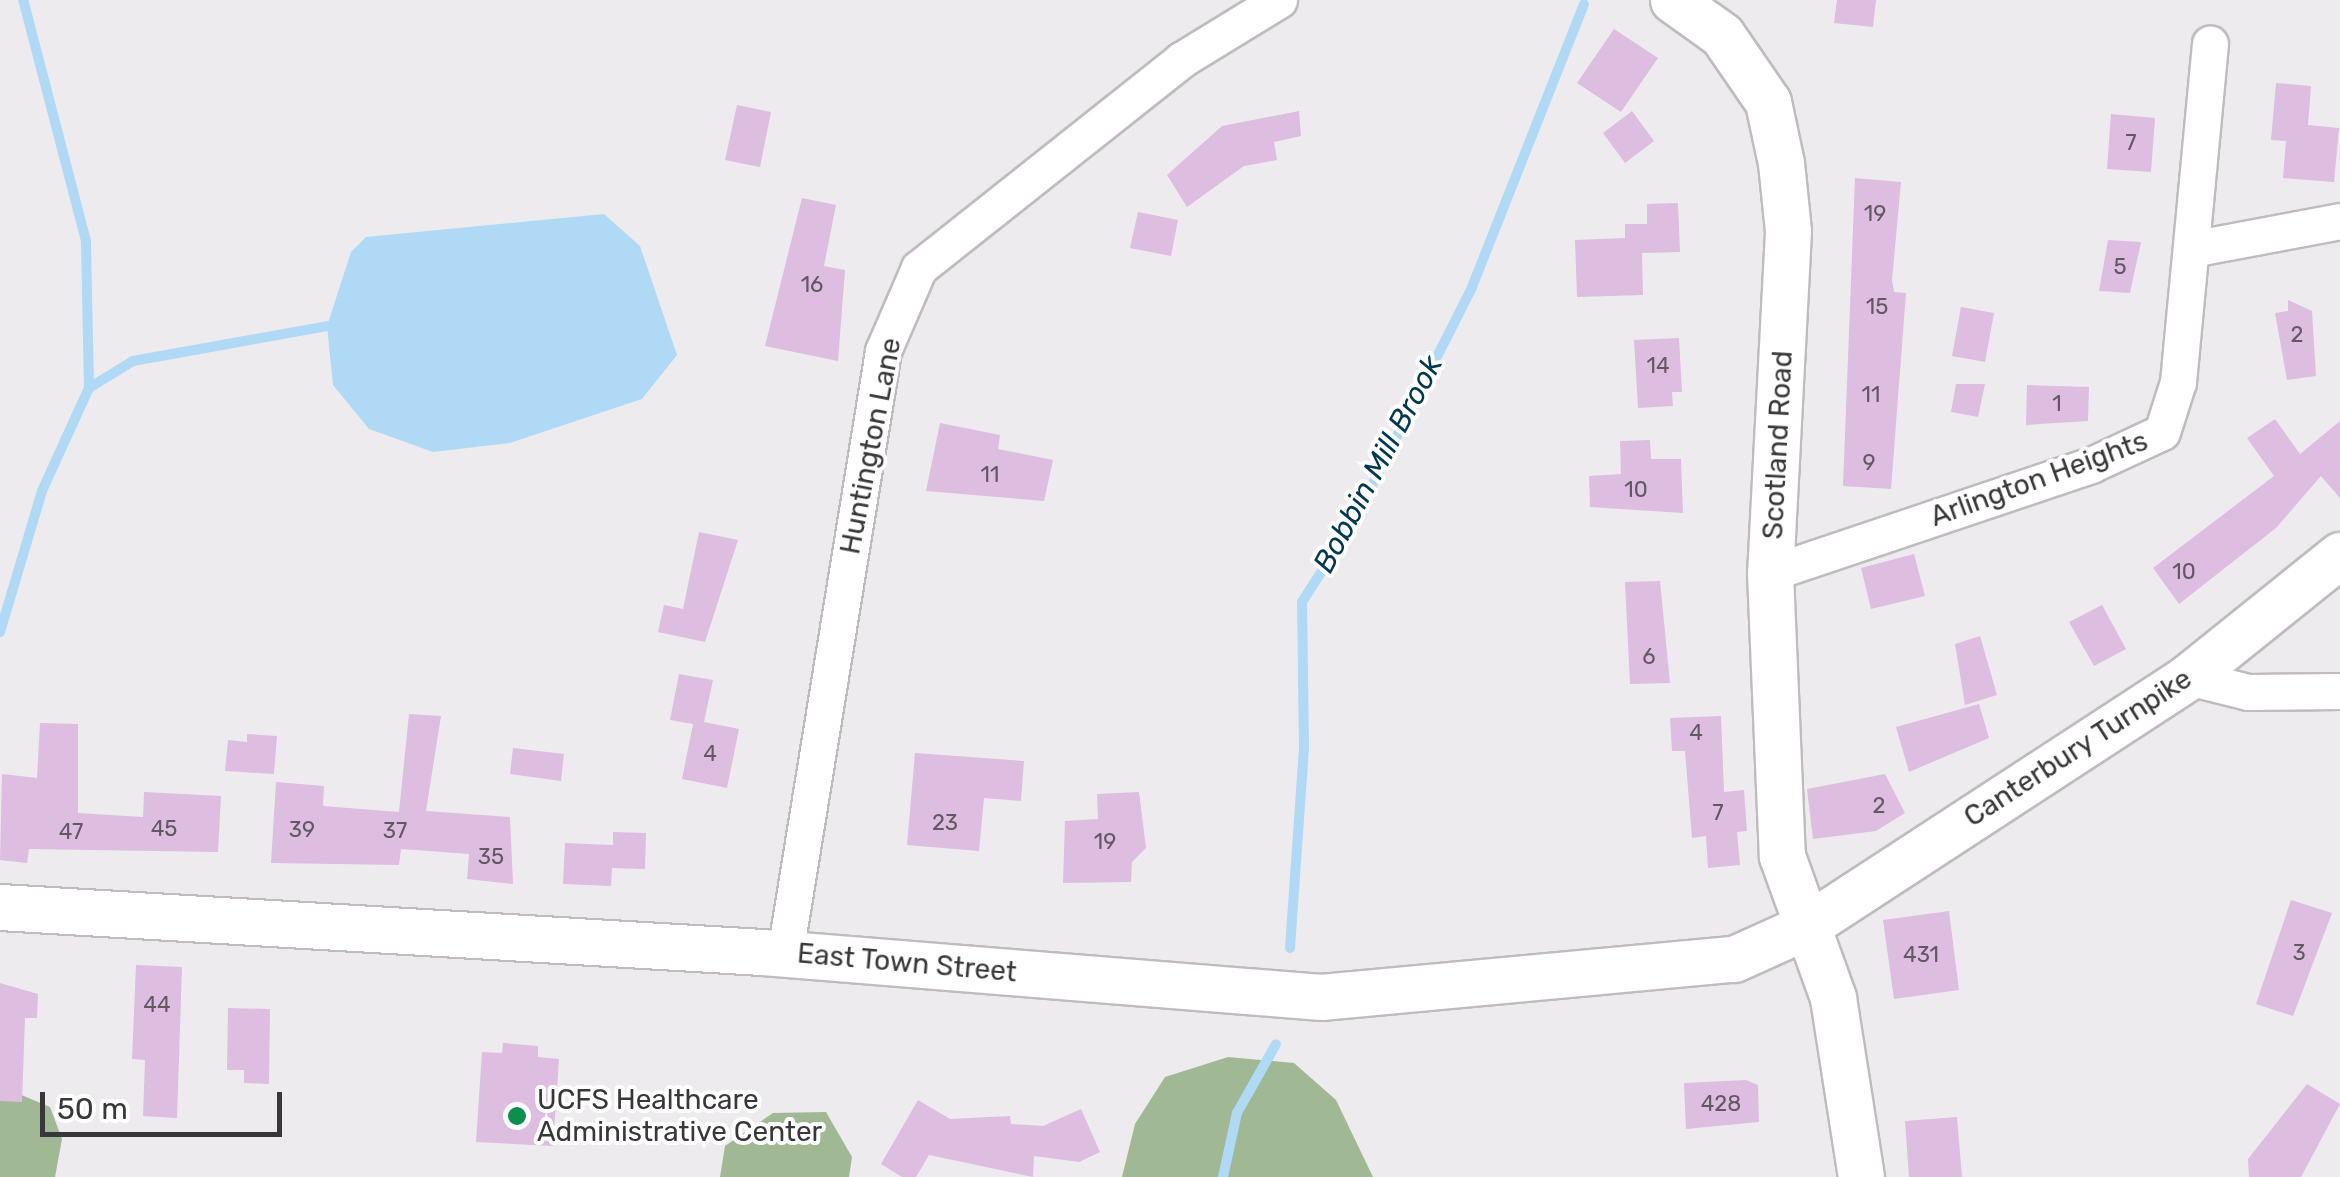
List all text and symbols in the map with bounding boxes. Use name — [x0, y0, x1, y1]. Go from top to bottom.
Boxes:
house number: 7 — [2125, 130, 2137, 156]
house number: 19 — [1864, 201, 1886, 227]
house number: 5 — [2113, 254, 2127, 280]
house number: 16 — [801, 272, 823, 298]
house number: 15 — [1866, 294, 1888, 320]
house number: 2 — [2291, 322, 2303, 348]
street label: Huntington Lane — [834, 335, 908, 557]
water label: Bobbin Mill Brook — [1306, 349, 1450, 579]
street label: Scotland Road — [1756, 350, 1800, 540]
house number: 14 — [1646, 353, 1670, 379]
house number: 11 — [1862, 382, 1880, 408]
house number: 1 — [2052, 391, 2062, 417]
street label: Arlington Heights — [1926, 424, 2152, 534]
house number: 9 — [1862, 450, 1876, 476]
house number: 11 — [981, 462, 999, 488]
house number: 10 — [1624, 477, 1648, 503]
house number: 10 — [2172, 559, 2196, 585]
house number: 6 — [1642, 644, 1656, 670]
street label: Canterbury Turnpike — [1957, 661, 2199, 835]
house number: 4 — [1689, 720, 1703, 746]
house number: 4 — [703, 741, 717, 767]
house number: 2 — [1873, 793, 1885, 819]
house number: 7 — [1712, 800, 1724, 826]
house number: 23 — [932, 810, 958, 836]
house number: 45 — [151, 816, 177, 842]
house number: 39 — [289, 817, 315, 843]
house number: 37 — [383, 818, 407, 844]
house number: 47 — [59, 819, 83, 845]
house number: 19 — [1094, 829, 1116, 855]
house number: 35 — [478, 844, 504, 870]
street label: East Town Street — [795, 937, 1019, 989]
house number: 3 — [2292, 940, 2306, 966]
house number: 431 — [1903, 942, 1939, 968]
house number: 44 — [143, 992, 171, 1018]
scale bar — [45, 1072, 288, 1134]
place label: UCFS Healthcare Administrative Center — [537, 1083, 822, 1149]
text: 50 m — [57, 1091, 128, 1127]
house number: 428 — [1701, 1091, 1741, 1117]
marker: UCFS Healthcare Administrative Center — [506, 1105, 528, 1127]

